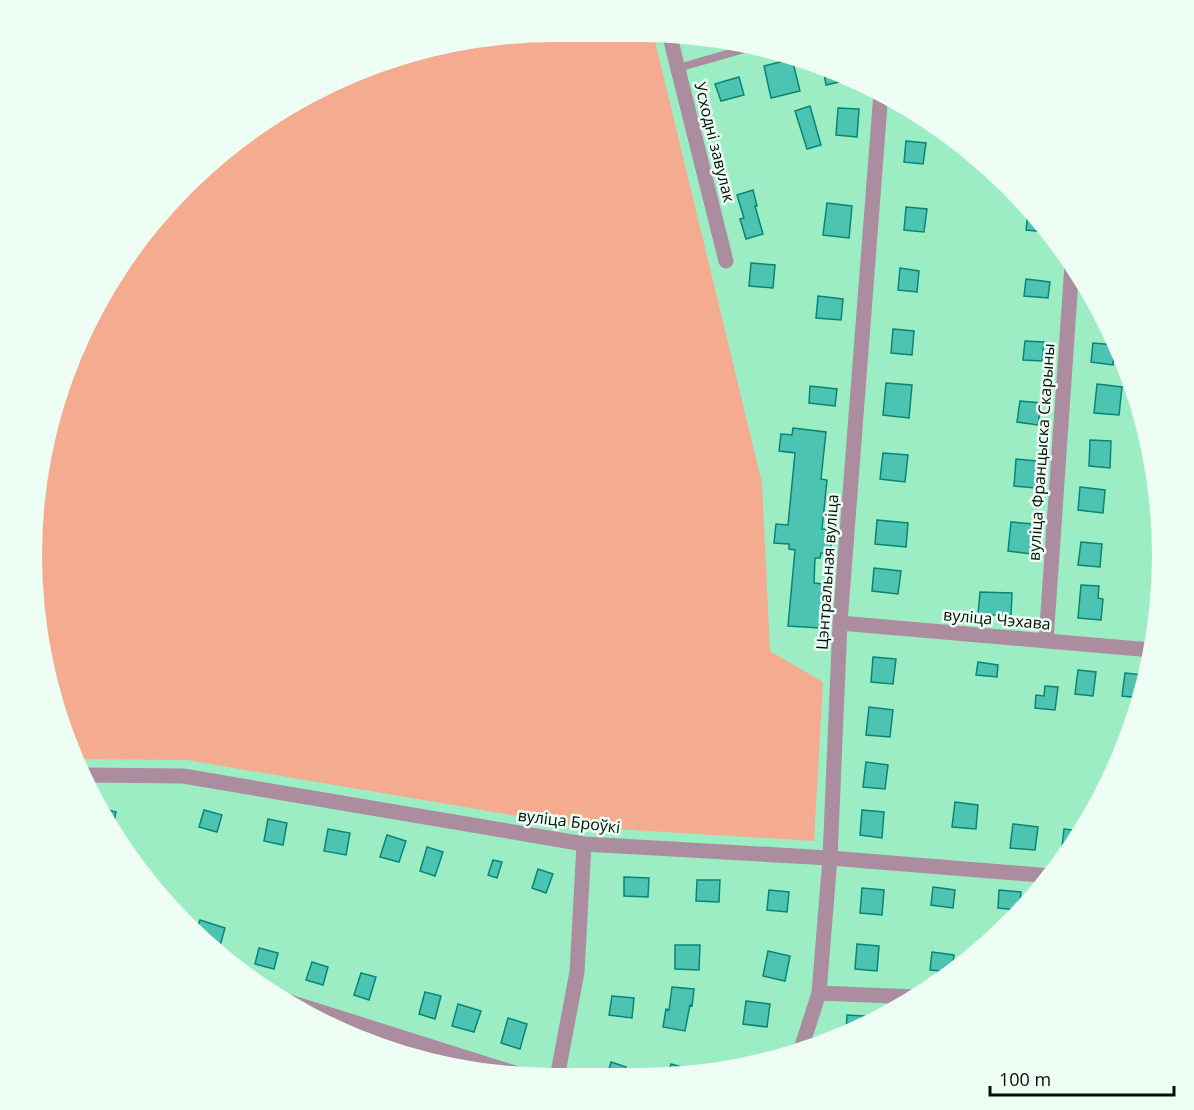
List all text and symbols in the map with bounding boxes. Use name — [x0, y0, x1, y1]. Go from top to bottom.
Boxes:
street label: Усходні завулак — [689, 80, 741, 205]
street label: вуліца Францыска Скарыны — [1022, 342, 1060, 562]
street label: Цэнтральная вуліца — [811, 493, 843, 651]
street label: вуліца Чэхава — [942, 603, 1052, 635]
street label: вуліца Броўкі — [517, 804, 621, 838]
scale bar — [990, 1059, 1174, 1097]
text: 100 m — [999, 1067, 1051, 1091]

